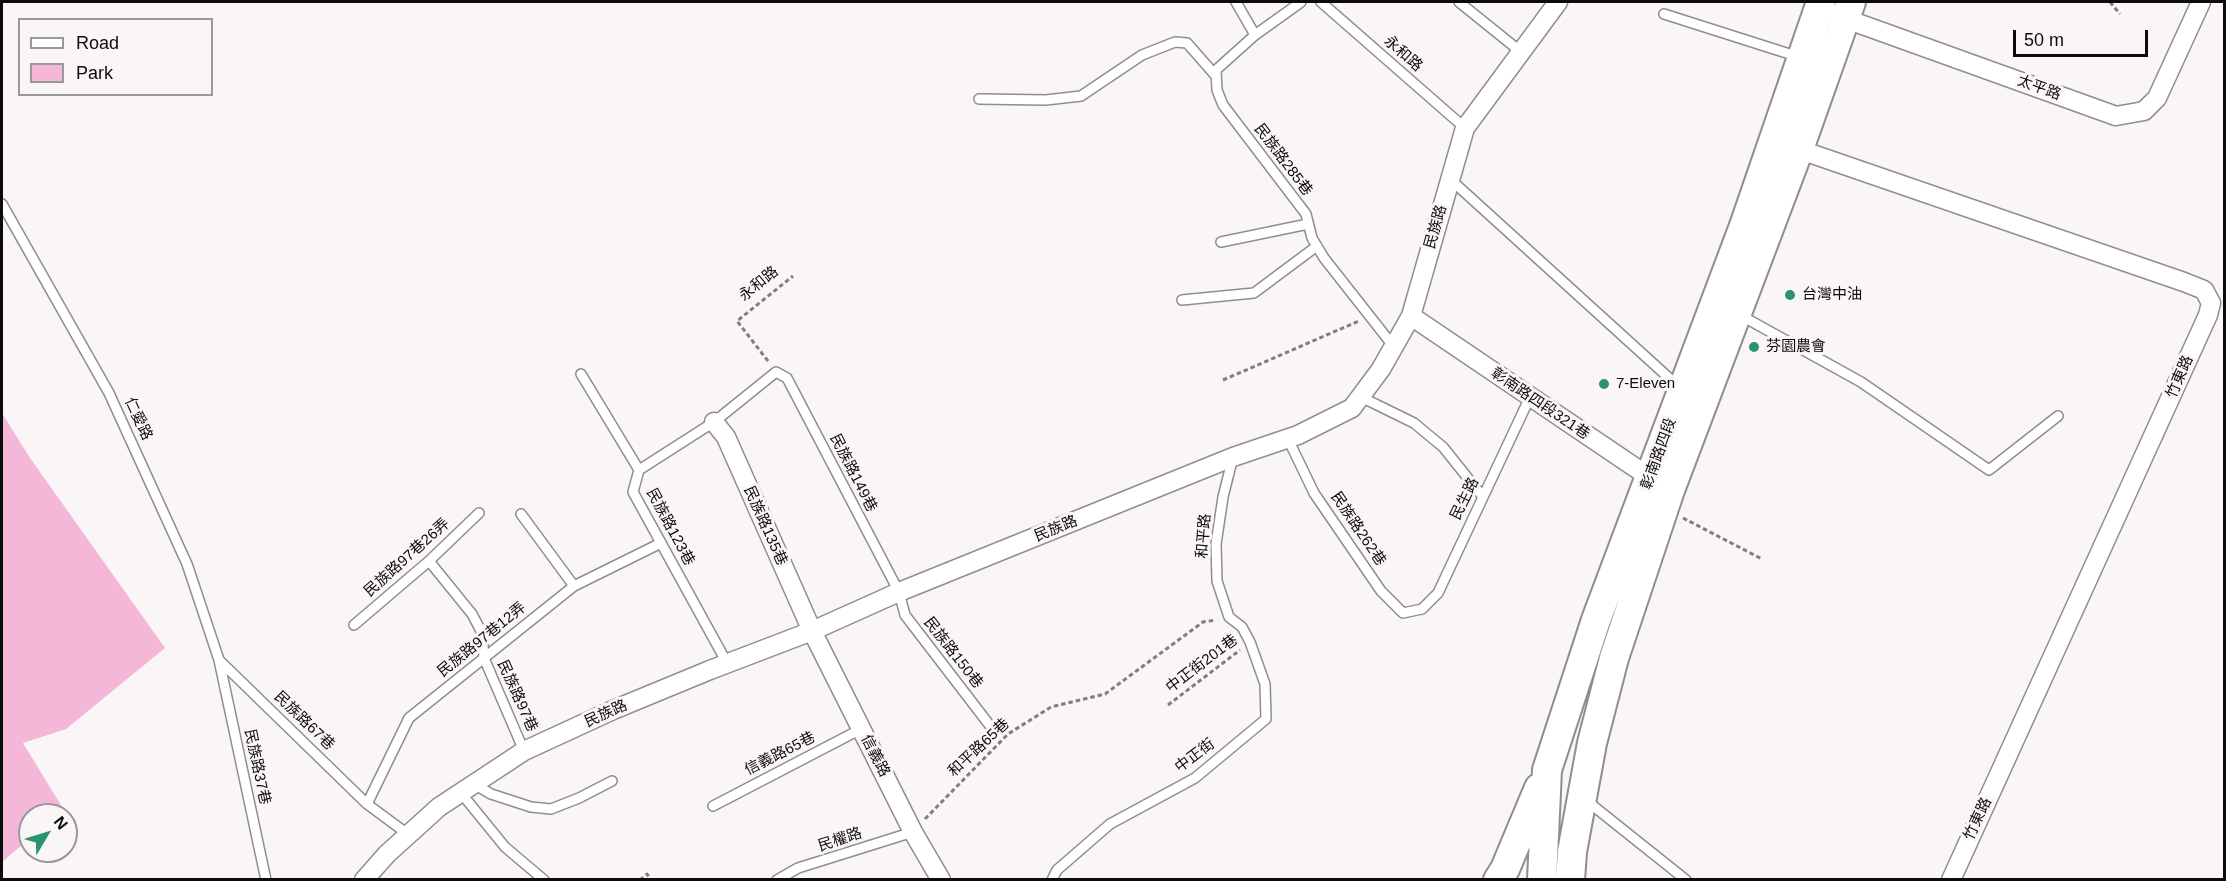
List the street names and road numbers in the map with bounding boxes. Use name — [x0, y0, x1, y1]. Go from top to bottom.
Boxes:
street label: 永和路 — [1380, 32, 1426, 76]
street label: 太平路 — [2015, 72, 2063, 104]
street label: 民族路285巷 — [1250, 121, 1316, 199]
street label: 民族路 — [1421, 203, 1451, 251]
street label: 永和路 — [736, 263, 782, 305]
street label: 竹東路 — [2163, 353, 2197, 401]
street label: 彰南路四段321巷 — [1487, 364, 1593, 444]
street label: 仁愛路 — [120, 395, 156, 443]
street label: 彰南路四段 — [1638, 416, 1680, 492]
street label: 民族路149巷 — [826, 431, 880, 515]
street label: 民生路 — [1447, 475, 1483, 523]
street label: 民族路135巷 — [739, 484, 791, 568]
street label: 民族路123巷 — [642, 485, 698, 569]
street label: 民族路262巷 — [1327, 489, 1389, 569]
street label: 民族路 — [1032, 512, 1080, 546]
street label: 和平路 — [1193, 513, 1215, 559]
street label: 民族路97巷26弄 — [361, 515, 453, 601]
street label: 民族路97巷12弄 — [434, 599, 530, 681]
street label: 民族路150巷 — [920, 614, 986, 692]
street label: 中正街201巷 — [1163, 631, 1241, 697]
street label: 民族路97巷 — [493, 657, 541, 735]
street label: 民族路67巷 — [270, 688, 338, 754]
street label: 民族路 — [582, 697, 630, 731]
street label: 和平路65巷 — [945, 715, 1013, 781]
street label: 民族路37巷 — [240, 728, 274, 806]
street label: 信義路65巷 — [742, 729, 818, 779]
street label: 信義路 — [857, 732, 893, 780]
street label: 中正街 — [1172, 735, 1218, 777]
street label: 竹東路 — [1960, 795, 1996, 843]
street label: 民權路 — [816, 824, 864, 856]

